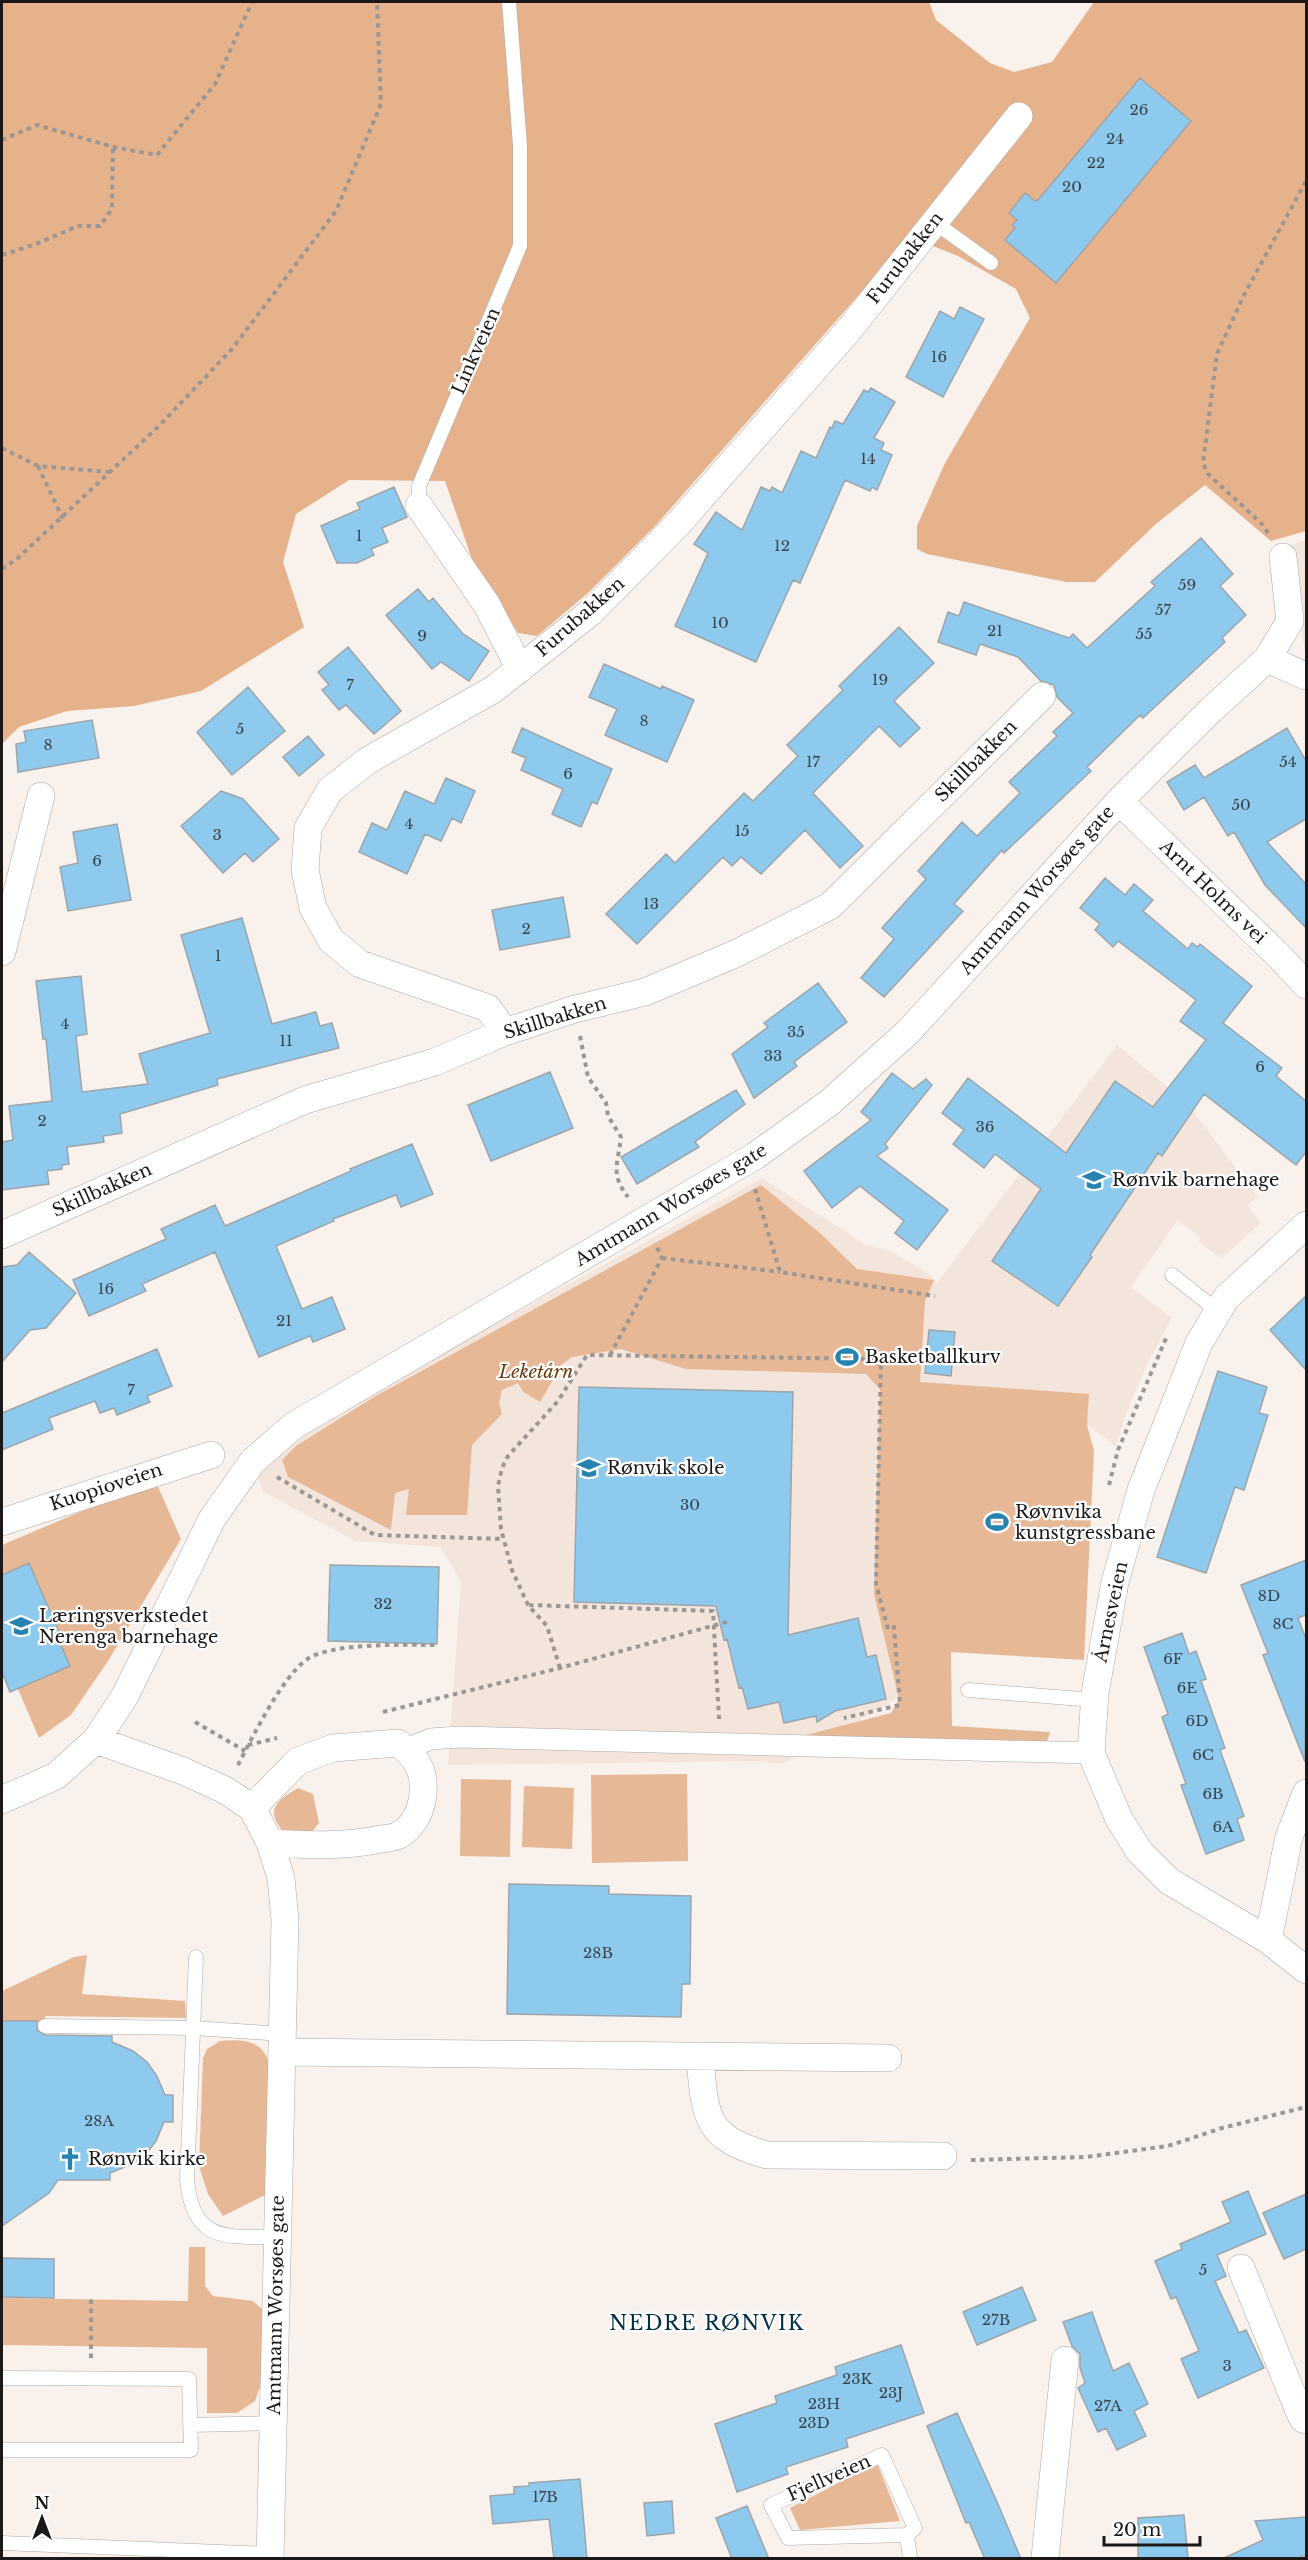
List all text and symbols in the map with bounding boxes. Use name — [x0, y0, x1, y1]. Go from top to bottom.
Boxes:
house number: 26 — [1130, 100, 1148, 119]
house number: 24 — [1106, 129, 1124, 148]
house number: 22 — [1087, 153, 1105, 172]
house number: 20 — [1062, 177, 1082, 196]
street label: Furubakken — [862, 208, 948, 308]
street label: Linkveien — [447, 304, 505, 398]
house number: 16 — [931, 347, 947, 366]
house number: 14 — [860, 449, 876, 468]
house number: 1 — [356, 526, 362, 545]
house number: 12 — [774, 536, 790, 555]
street label: Furubakken — [531, 572, 629, 662]
house number: 59 — [1178, 575, 1196, 594]
house number: 57 — [1155, 600, 1171, 619]
house number: 10 — [711, 613, 729, 632]
house number: 21 — [987, 621, 1003, 640]
house number: 55 — [1135, 624, 1153, 643]
house number: 9 — [417, 626, 427, 645]
house number: 19 — [872, 670, 888, 689]
house number: 7 — [346, 675, 354, 694]
house number: 8 — [639, 711, 649, 730]
street label: Skillbakken — [931, 716, 1021, 806]
house number: 5 — [236, 719, 244, 738]
house number: 8 — [43, 735, 53, 754]
house number: 17 — [806, 752, 821, 771]
house number: 54 — [1279, 752, 1297, 771]
house number: 6 — [563, 764, 573, 783]
house number: 50 — [1231, 795, 1251, 814]
street label: Amtmann Worsøes gate — [955, 801, 1119, 980]
house number: 4 — [405, 814, 413, 833]
house number: 15 — [734, 821, 750, 840]
house number: 3 — [212, 825, 222, 844]
street label: Arnt Holms vei — [1154, 835, 1271, 948]
house number: 6 — [92, 851, 102, 870]
house number: 13 — [643, 894, 659, 913]
house number: 2 — [521, 919, 531, 938]
house number: 1 — [215, 946, 221, 965]
street label: Skillbakken — [501, 992, 609, 1044]
house number: 4 — [61, 1014, 69, 1033]
house number: 35 — [787, 1022, 805, 1041]
house number: 11 — [279, 1031, 293, 1050]
house number: 33 — [764, 1046, 782, 1065]
house number: 6 — [1255, 1057, 1265, 1076]
house number: 2 — [37, 1111, 47, 1130]
house number: 36 — [976, 1117, 994, 1136]
street label: Amtmann Worsøes gate — [570, 1139, 771, 1272]
street label: Skillbakken — [49, 1158, 155, 1222]
school or university icon: Rønvik barnehage — [1081, 1167, 1107, 1193]
place label: Rønvik barnehage — [1112, 1169, 1279, 1191]
house number: 16 — [98, 1279, 114, 1298]
house number: 21 — [276, 1311, 292, 1330]
sports icon: Basketballkurv — [834, 1344, 860, 1370]
place label: Basketballkurv — [865, 1346, 1001, 1368]
park label: Leketårn — [498, 1361, 573, 1383]
house number: 7 — [127, 1380, 135, 1399]
school or university icon: Rønvik skole — [576, 1455, 602, 1481]
place label: Rønvik skole — [607, 1457, 725, 1479]
street label: Kuopioveien — [47, 1458, 165, 1516]
house number: 30 — [680, 1495, 700, 1514]
place label: Røvnvika kunstgressbane — [1015, 1501, 1156, 1544]
sports icon: Røvnvika kunstgressbane — [984, 1509, 1010, 1535]
street label: Årnesveien — [1088, 1559, 1132, 1666]
house number: 8D — [1258, 1586, 1280, 1605]
house number: 32 — [374, 1594, 392, 1613]
place label: Læringsverkstedet Nerenga barnehage — [39, 1605, 218, 1648]
school or university icon: Læringsverkstedet Nerenga barnehage — [8, 1613, 34, 1639]
house number: 8C — [1272, 1614, 1294, 1633]
house number: 6F — [1163, 1649, 1183, 1668]
house number: 6E — [1177, 1678, 1197, 1697]
house number: 6D — [1186, 1711, 1208, 1730]
house number: 6C — [1192, 1745, 1214, 1764]
house number: 6B — [1202, 1784, 1224, 1803]
house number: 6A — [1212, 1817, 1234, 1836]
house number: 28B — [583, 1943, 613, 1962]
house number: 28A — [84, 2111, 114, 2130]
church icon: Rønvik kirke — [57, 2146, 83, 2172]
place label: Rønvik kirke — [88, 2148, 206, 2170]
street label: Amtmann Worsøes gate — [263, 2195, 289, 2416]
house number: 5 — [1199, 2260, 1207, 2279]
house number: 27B — [982, 2310, 1010, 2329]
district label: NEDRE RØNVIK — [609, 2311, 805, 2335]
house number: 3 — [1222, 2356, 1232, 2375]
house number: 23K — [842, 2369, 872, 2388]
house number: 23J — [879, 2383, 903, 2402]
house number: 23H — [808, 2394, 840, 2413]
house number: 27A — [1094, 2396, 1122, 2415]
house number: 23D — [798, 2413, 830, 2432]
street label: Fjellveien — [784, 2450, 874, 2506]
house number: 17B — [532, 2487, 558, 2506]
north arrow — [12, 2488, 72, 2548]
text: N — [34, 2493, 50, 2513]
scale bar — [1104, 2509, 1200, 2547]
text: 20 m — [1113, 2519, 1161, 2541]

